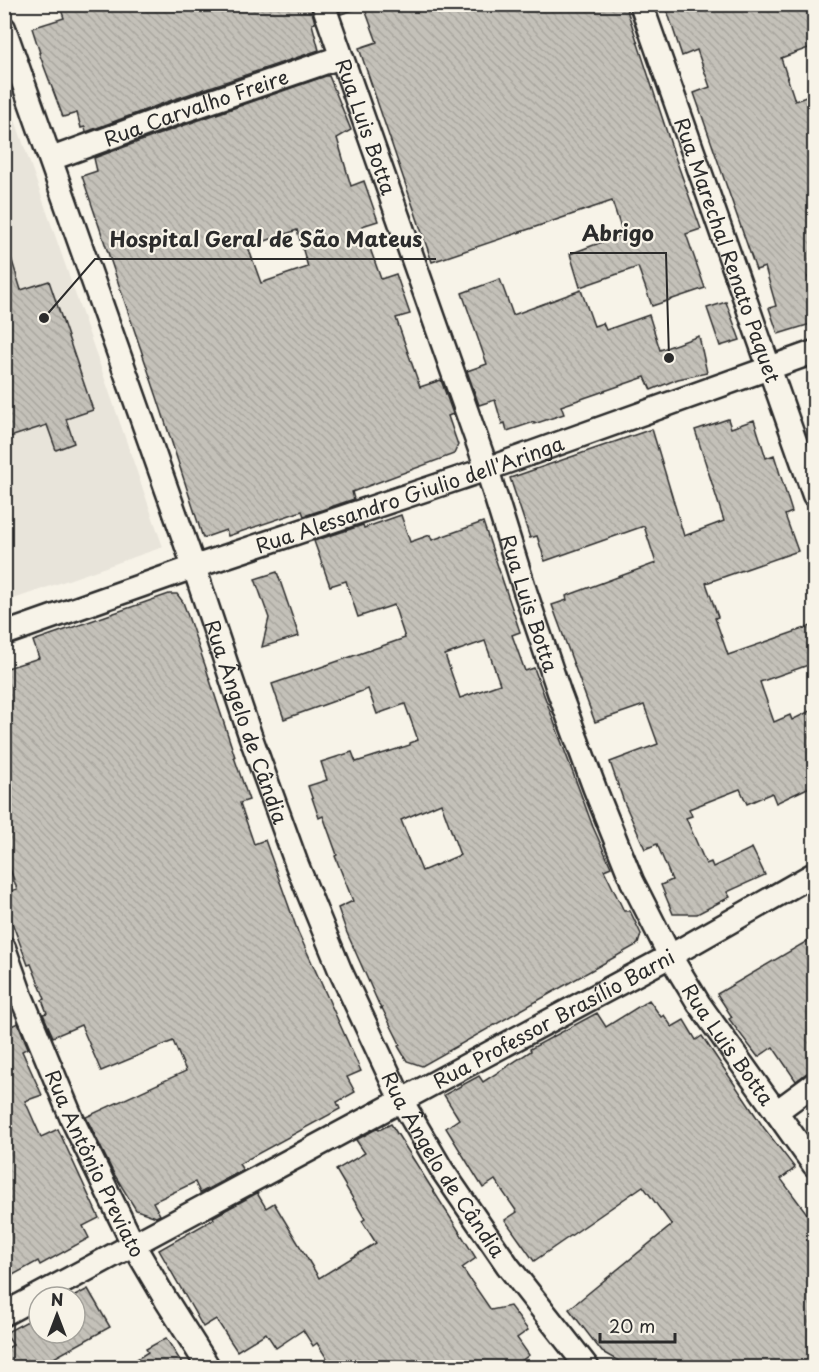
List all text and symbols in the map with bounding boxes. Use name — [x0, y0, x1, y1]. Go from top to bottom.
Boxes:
street label: Rua Luis Botta — [328, 54, 404, 199]
street label: Rua Carvalho Freire — [100, 61, 292, 153]
street label: Rua Marechal Renato Paquet — [667, 113, 788, 387]
callout: Abrigo — [570, 214, 666, 253]
text: Abrigo — [582, 216, 654, 248]
callout: Hospital Geral de São Mateus — [95, 220, 436, 259]
text: Hospital Geral de São Mateus — [110, 222, 422, 254]
street label: Rua Alessandro Giulio dell'Aringa — [251, 428, 568, 560]
street label: Rua Luis Botta — [493, 531, 566, 676]
street label: Rua Ângelo de Cândia — [198, 616, 296, 828]
street label: Rua Professor Brasílio Barni — [427, 941, 680, 1096]
street label: Rua Luis Botta — [675, 978, 782, 1112]
street label: Rua Antônio Previato — [38, 1065, 153, 1263]
street label: Rua Ângelo de Cândia — [375, 1067, 513, 1264]
north arrow — [27, 1285, 87, 1345]
text: N — [51, 1287, 63, 1311]
scale bar — [600, 1306, 675, 1344]
text: 20 m — [609, 1312, 655, 1339]

